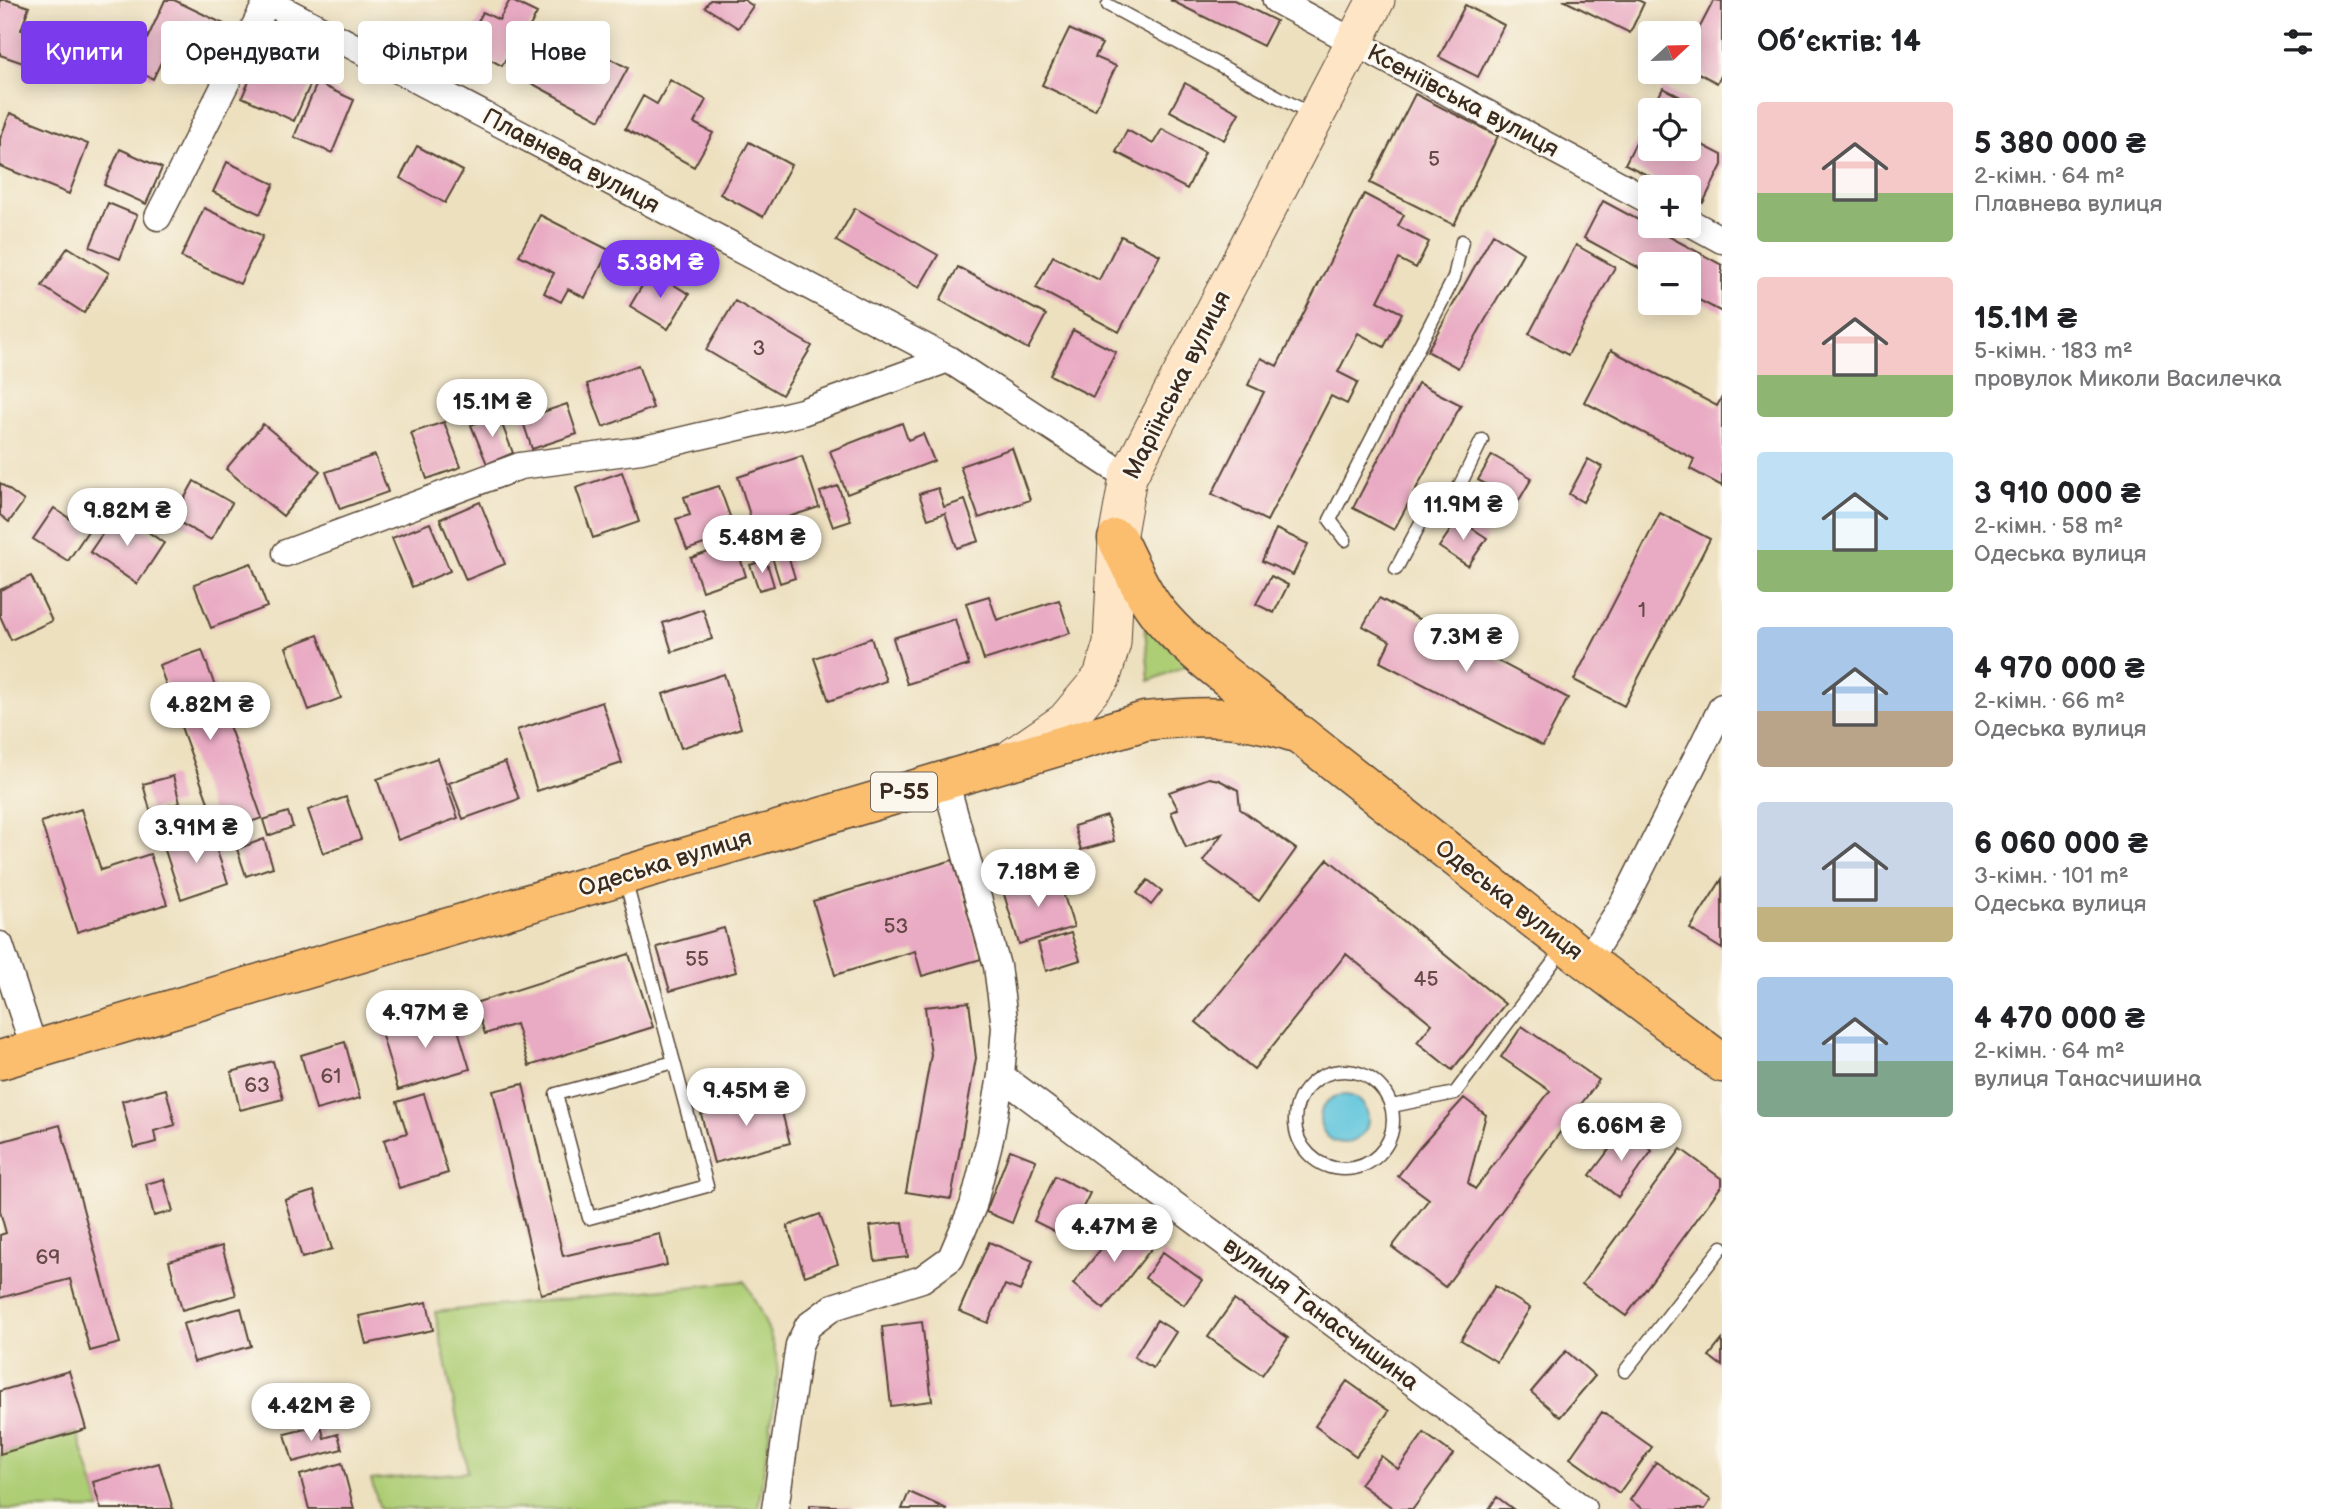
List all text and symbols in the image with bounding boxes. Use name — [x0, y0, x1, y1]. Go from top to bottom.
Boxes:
chip: Купити — [21, 21, 147, 84]
chip: Орендувати — [161, 21, 344, 84]
chip: Фільтри — [358, 21, 492, 84]
chip: Нове — [506, 21, 610, 84]
north arrow — [1638, 21, 1701, 84]
map controls — [1638, 21, 1701, 315]
icon: filters — [2279, 23, 2317, 61]
text: Об’єктів: 14 — [1757, 24, 1921, 60]
street label: Ксеніївська вулиця — [1362, 38, 1564, 164]
button: locate — [1638, 98, 1701, 161]
street label: Плавнева вулиця — [477, 102, 665, 220]
text: 5 380 000 ₴ — [1974, 126, 2146, 162]
icon: home — [1813, 130, 1897, 214]
house number: 5 — [1428, 147, 1440, 172]
text: 2-кімн. · 64 m² — [1974, 162, 2125, 190]
button: + — [1638, 175, 1701, 238]
text: Плавнева вулиця — [1974, 190, 2162, 218]
pin: 5.38M ₴ — [595, 240, 725, 300]
text: 5.38M ₴ — [617, 249, 703, 277]
button: − — [1638, 252, 1701, 315]
street label: Маріїнська вулиця — [1117, 286, 1237, 484]
text: 15.1M ₴ — [1974, 301, 2077, 337]
icon: home — [1813, 305, 1897, 389]
house number: 3 — [753, 336, 765, 361]
text: 5-кімн. · 183 m² — [1974, 337, 2133, 365]
text: провулок Миколи Василечка — [1974, 365, 2282, 393]
pin: 15.1M ₴ — [427, 380, 557, 439]
text: 15.1M ₴ — [452, 388, 532, 416]
text: 3 910 000 ₴ — [1974, 476, 2141, 512]
icon: home — [1813, 480, 1897, 564]
pin: 11.9M ₴ — [1398, 482, 1528, 542]
pin: 9.82M ₴ — [62, 489, 192, 548]
text: 11.9M ₴ — [1423, 491, 1503, 519]
text: 9.82M ₴ — [83, 497, 171, 525]
text: 2-кімн. · 58 m² — [1974, 512, 2123, 540]
pin: 5.48M ₴ — [697, 516, 827, 575]
text: 5.48M ₴ — [718, 524, 806, 552]
text: Одеська вулиця — [1974, 540, 2147, 568]
house number: 1 — [1638, 598, 1646, 623]
pin: 7.3M ₴ — [1409, 614, 1523, 674]
text: 7.3M ₴ — [1430, 623, 1502, 651]
text: 4 970 000 ₴ — [1974, 651, 2145, 687]
icon: home — [1813, 655, 1897, 739]
pin: 4.82M ₴ — [145, 682, 275, 742]
text: 2-кімн. · 66 m² — [1974, 687, 2125, 715]
text: 4.82M ₴ — [166, 691, 254, 719]
text: Одеська вулиця — [1974, 715, 2147, 743]
road number: Р-55 — [871, 772, 937, 812]
pin: 3.91M ₴ — [131, 806, 261, 865]
text: 3.91M ₴ — [154, 814, 238, 842]
street label: Одеська вулиця — [575, 823, 755, 903]
text: 6 060 000 ₴ — [1974, 826, 2148, 862]
icon: home — [1813, 830, 1897, 914]
street label: Одеська вулиця — [1429, 833, 1589, 967]
pin: 7.18M ₴ — [973, 850, 1103, 909]
text: 7.18M ₴ — [997, 858, 1079, 886]
text: 3-кімн. · 101 m² — [1974, 862, 2129, 890]
text: Одеська вулиця — [1974, 890, 2147, 918]
house number: 53 — [884, 914, 908, 939]
house number: 55 — [685, 947, 709, 972]
house number: 45 — [1414, 967, 1438, 992]
pin: 4.97M ₴ — [360, 990, 490, 1050]
text: 4.97M ₴ — [382, 999, 468, 1027]
text: 4 470 000 ₴ — [1974, 1001, 2145, 1037]
icon: home — [1813, 1005, 1897, 1089]
text: 2-кімн. · 64 m² — [1974, 1037, 2125, 1065]
house number: 61 — [321, 1064, 341, 1089]
text: вулиця Танасчишина — [1974, 1065, 2202, 1093]
pin: 9.45M ₴ — [681, 1068, 811, 1128]
house number: 63 — [244, 1073, 270, 1098]
text: 9.45M ₴ — [703, 1077, 789, 1105]
pin: 6.06M ₴ — [1556, 1104, 1686, 1163]
text: 6.06M ₴ — [1577, 1112, 1665, 1140]
pin: 4.47M ₴ — [1049, 1204, 1179, 1264]
text: 4.47M ₴ — [1071, 1213, 1157, 1241]
street label: вулиця Танасчишина — [1217, 1231, 1425, 1397]
house number: 69 — [36, 1245, 60, 1270]
pin: 4.42M ₴ — [246, 1384, 376, 1443]
text: 4.42M ₴ — [267, 1392, 355, 1420]

